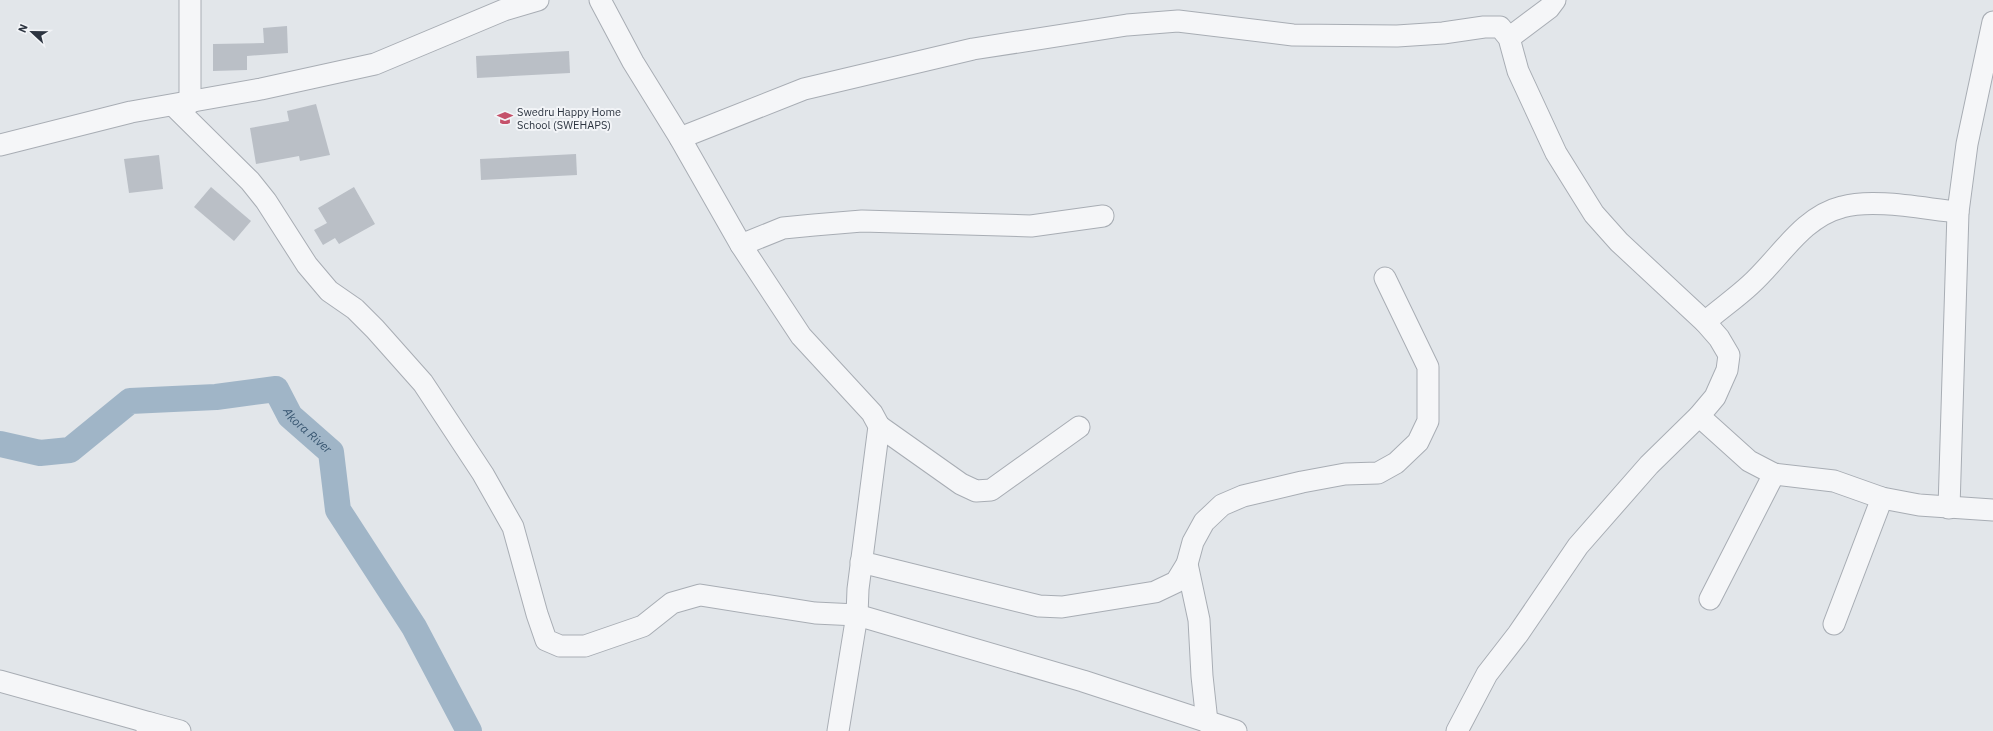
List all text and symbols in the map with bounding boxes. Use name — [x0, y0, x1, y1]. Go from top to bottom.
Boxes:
north arrow — [12, 12, 52, 52]
text: N — [15, 22, 31, 35]
place label: Swedru Happy Home School (SWEHAPS) — [517, 105, 621, 132]
school or university icon: Swedru Happy Home School (SWEHAPS) — [496, 109, 514, 127]
water label: Akora River — [280, 404, 336, 457]

